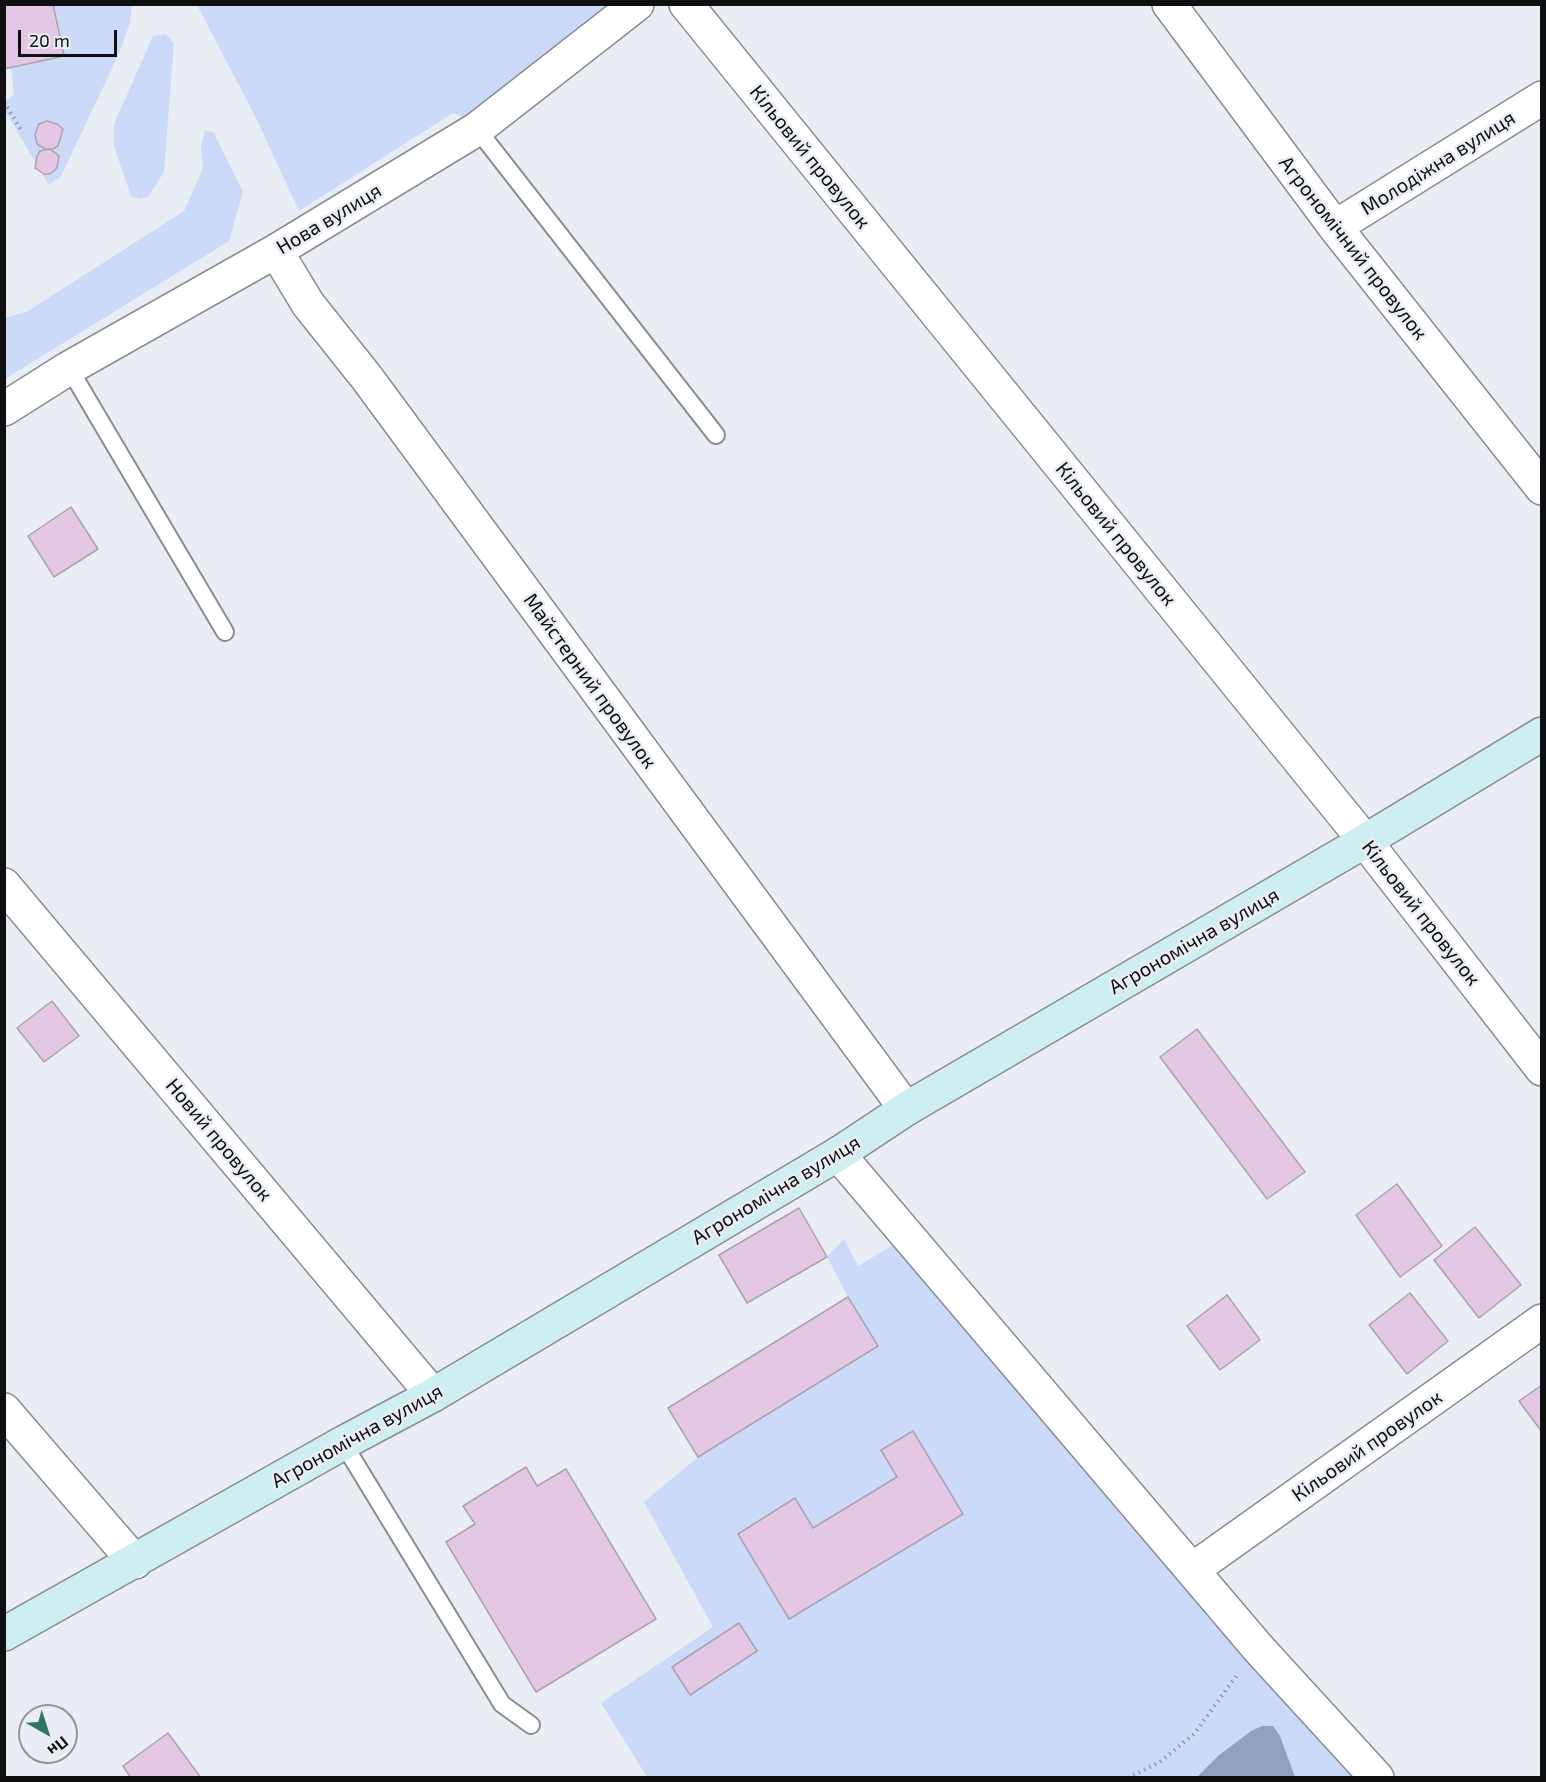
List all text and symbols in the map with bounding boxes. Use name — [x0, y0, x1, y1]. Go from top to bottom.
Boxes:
scale bar — [21, 18, 120, 56]
text: 20 m — [29, 29, 70, 51]
street label: Кільовий провулок — [745, 80, 875, 234]
street label: Молодіжна вулиця — [1356, 106, 1520, 220]
street label: Агрономічний провулок — [1274, 151, 1432, 345]
street label: Нова вулиця — [272, 178, 386, 260]
street label: Кільовий провулок — [1051, 457, 1181, 611]
street label: Майстерний провулок — [518, 589, 662, 773]
street label: Кільовий провулок — [1357, 836, 1485, 990]
street label: Агрономічна вулиця — [1105, 883, 1283, 999]
street label: Новий провулок — [161, 1074, 277, 1206]
street label: Агрономічна вулиця — [687, 1130, 865, 1250]
street label: Агрономічна вулиця — [267, 1379, 447, 1493]
street label: Кільовий провулок — [1287, 1385, 1447, 1507]
north arrow — [18, 1704, 78, 1764]
text: Пн — [44, 1733, 72, 1761]

